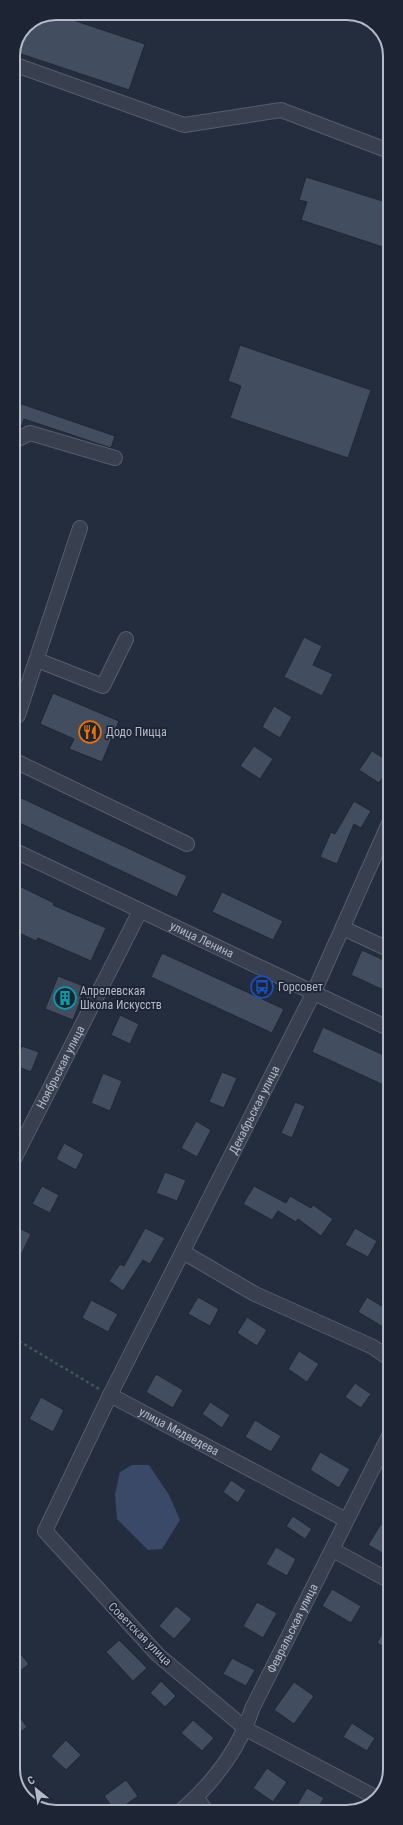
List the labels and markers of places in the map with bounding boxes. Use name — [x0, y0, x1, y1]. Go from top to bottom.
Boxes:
restaurant icon: Додо Пицца — [77, 719, 103, 745]
place label: Додо Пицца — [106, 725, 167, 739]
bus stop icon: Горсовет — [249, 974, 275, 1000]
place label: Горсовет — [278, 980, 323, 994]
place label: Апрелевская Школа Искусств — [80, 984, 162, 1012]
building icon: Апрелевская Школа Искусств — [52, 985, 78, 1011]

